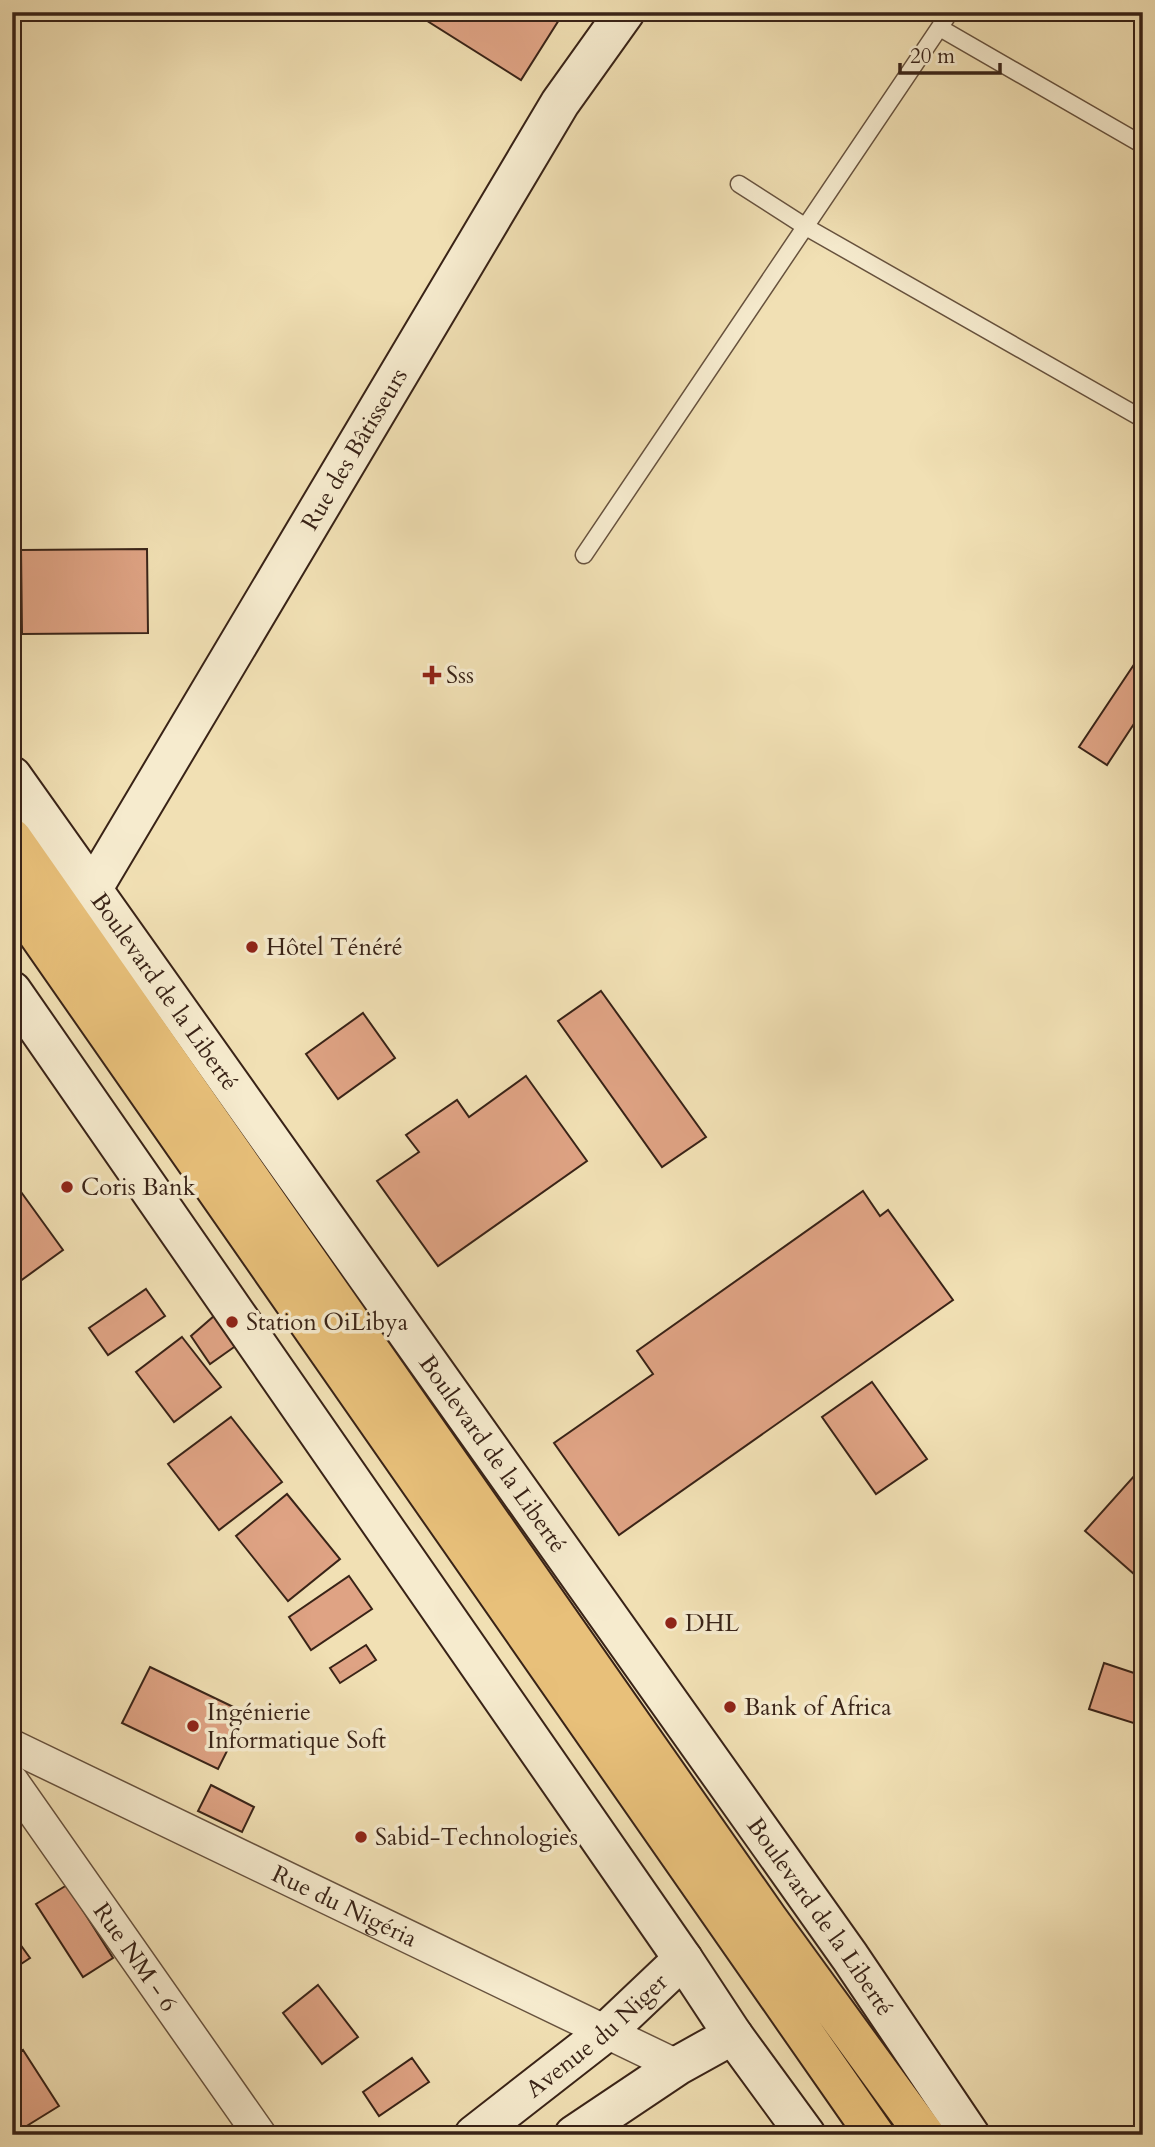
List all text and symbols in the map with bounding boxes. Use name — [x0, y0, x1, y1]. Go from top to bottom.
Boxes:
scale bar — [900, 32, 999, 76]
text: 20 m — [910, 42, 955, 71]
street label: Rue des Bâtisseurs — [294, 362, 416, 537]
place label: Sss — [446, 659, 474, 692]
marker: Sss — [424, 667, 440, 683]
street label: Boulevard de la Liberté — [83, 886, 246, 1097]
place label: Hôtel Ténéré — [266, 931, 403, 964]
marker: Hôtel Ténéré — [244, 939, 260, 955]
place label: Coris Bank — [81, 1171, 196, 1204]
marker: Coris Bank — [59, 1179, 75, 1195]
place label: Station OiLibya — [246, 1306, 409, 1339]
marker: Station OiLibya — [224, 1314, 240, 1330]
street label: Boulevard de la Liberté — [411, 1348, 574, 1560]
place label: DHL — [685, 1607, 740, 1640]
marker: DHL — [663, 1615, 679, 1631]
place label: Bank of Africa — [744, 1691, 892, 1724]
place label: Ingénierie Informatique Soft — [207, 1696, 387, 1757]
marker: Bank of Africa — [722, 1699, 738, 1715]
marker: Ingénierie Informatique Soft — [185, 1718, 201, 1734]
street label: Boulevard de la Liberté — [739, 1811, 901, 2023]
place label: Sabid-Technologies — [375, 1821, 578, 1854]
marker: Sabid-Technologies — [353, 1829, 369, 1845]
street label: Rue du Nigéria — [266, 1858, 423, 1956]
street label: Rue NM - 6 — [85, 1896, 185, 2019]
street label: Avenue du Niger — [519, 1966, 675, 2106]

